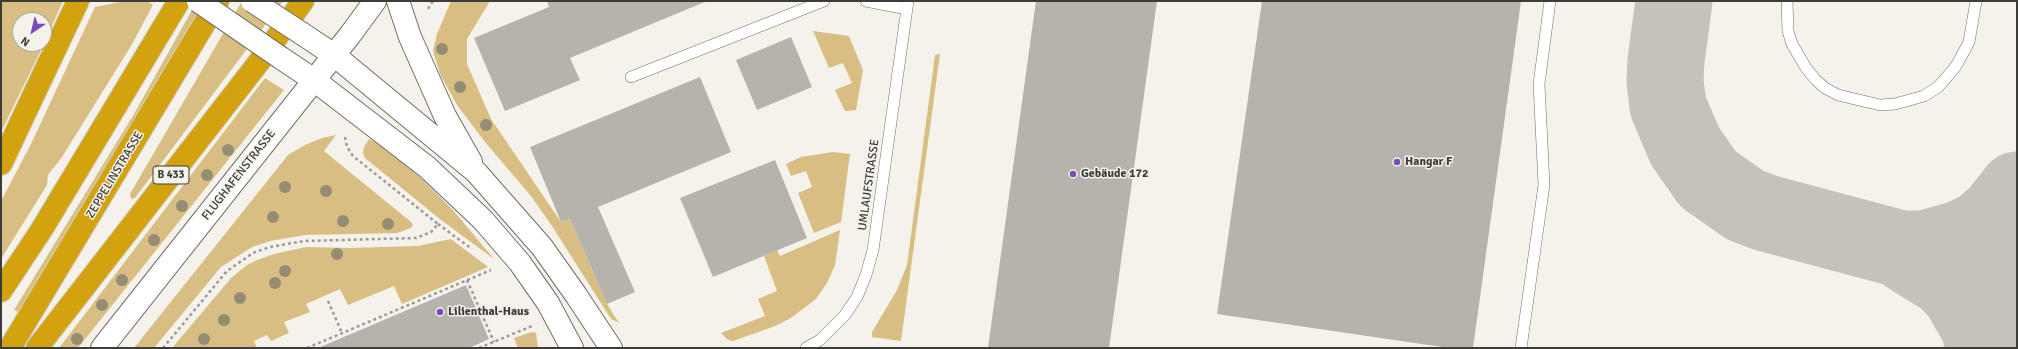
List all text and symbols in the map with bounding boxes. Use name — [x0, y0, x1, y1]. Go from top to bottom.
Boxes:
north arrow — [12, 12, 52, 52]
text: N — [19, 34, 32, 49]
street label: FLUGHAFENSTRASSE — [199, 127, 279, 223]
street label: ZEPPELINSTRASSE — [83, 129, 147, 221]
street label: UMLAUFSTRASSE — [855, 138, 883, 232]
place label: Hangar F — [1405, 155, 1452, 169]
marker: Hangar F — [1392, 157, 1402, 167]
road number: B 433 — [153, 166, 189, 184]
place label: Gebäude 172 — [1081, 167, 1148, 181]
marker: Gebäude 172 — [1068, 169, 1078, 179]
place label: Lilienthal-Haus — [448, 305, 529, 319]
marker: Lilienthal-Haus — [435, 307, 445, 317]

